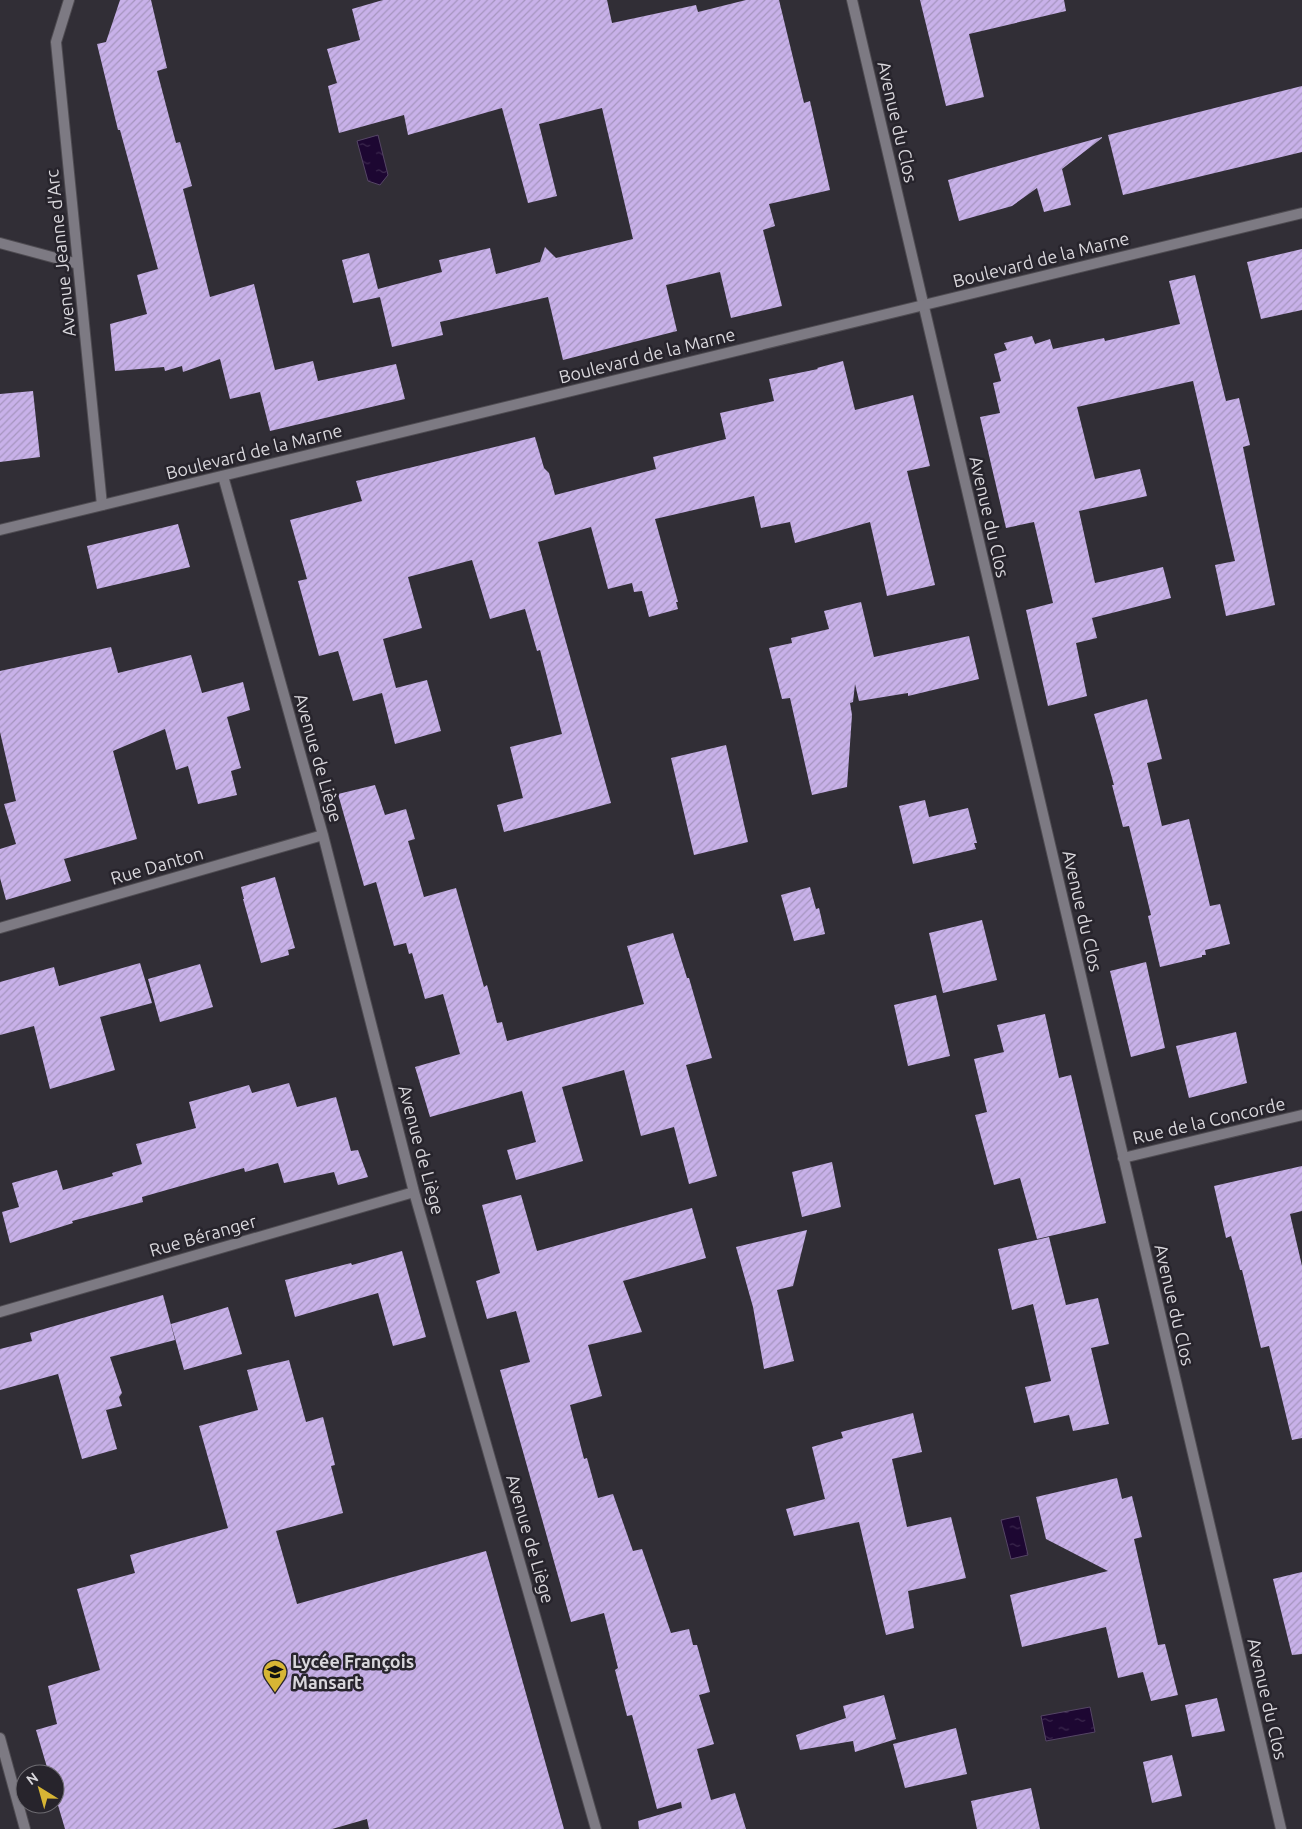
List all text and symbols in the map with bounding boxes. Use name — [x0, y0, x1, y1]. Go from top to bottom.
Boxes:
street label: Avenue du Clos — [874, 59, 922, 185]
street label: Avenue Jeanne d'Arc — [41, 169, 79, 338]
street label: Boulevard de la Marne — [951, 227, 1131, 291]
street label: Boulevard de la Marne — [557, 323, 737, 387]
street label: Boulevard de la Marne — [164, 419, 344, 483]
street label: Avenue du Clos — [966, 454, 1014, 580]
street label: Avenue de Liège — [291, 691, 347, 824]
street label: Rue Danton — [108, 842, 205, 888]
street label: Avenue du Clos — [1059, 848, 1107, 974]
street label: Avenue de Liège — [395, 1083, 449, 1217]
street label: Rue de la Concorde — [1130, 1093, 1287, 1147]
street label: Rue Béranger — [147, 1210, 259, 1260]
street label: Avenue du Clos — [1151, 1242, 1199, 1368]
street label: Avenue de Liège — [503, 1472, 559, 1605]
street label: Avenue du Clos — [1244, 1636, 1292, 1762]
place label: Lycée François Mansart — [292, 1651, 414, 1692]
school or university icon: Lycée François Mansart — [262, 1659, 288, 1693]
north arrow — [15, 1764, 65, 1814]
text: N — [23, 1769, 41, 1788]

